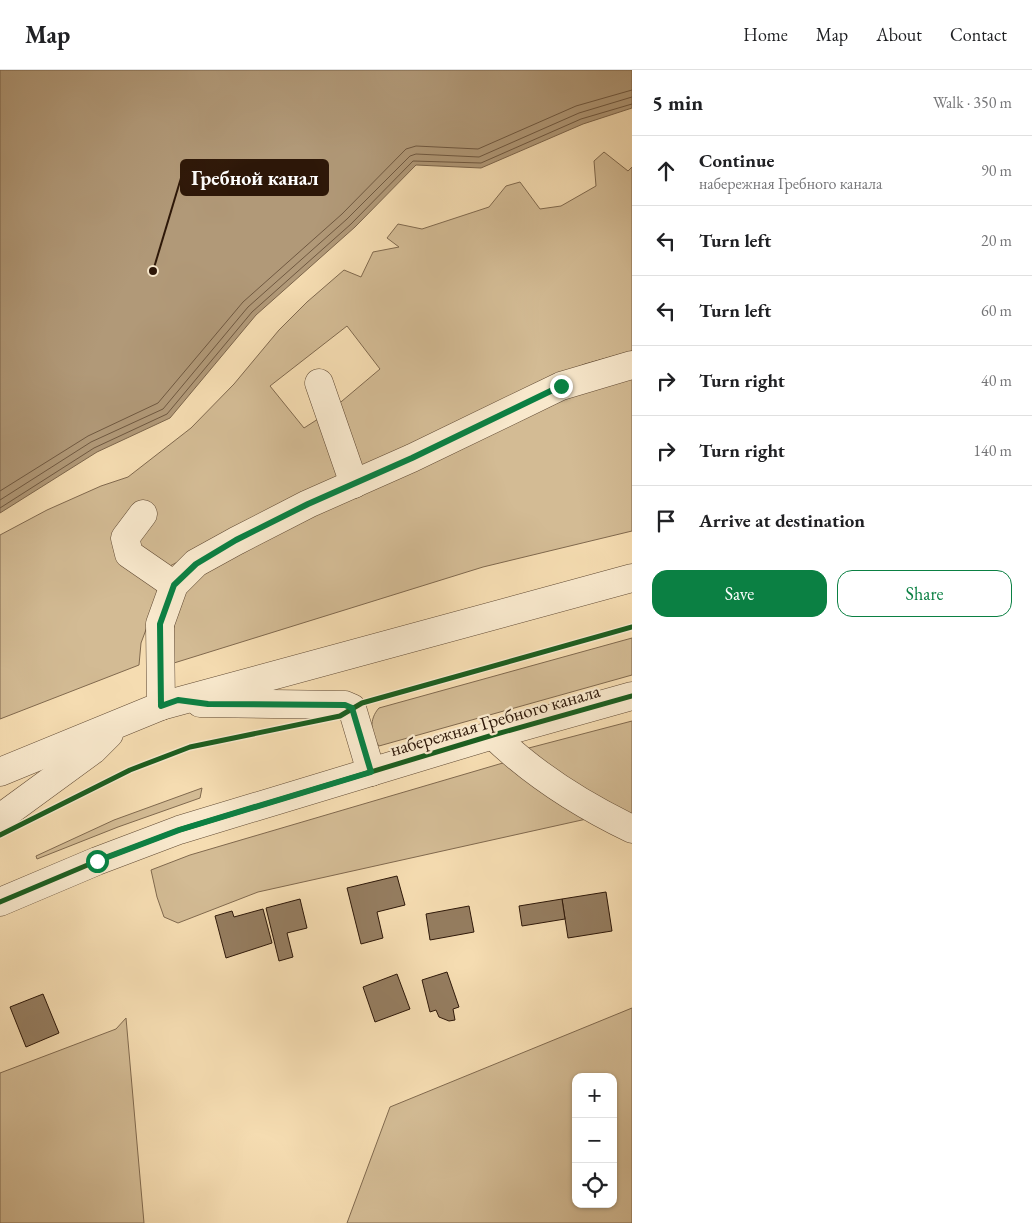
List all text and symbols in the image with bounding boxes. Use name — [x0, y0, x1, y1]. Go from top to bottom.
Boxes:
text: Map — [25, 19, 70, 50]
text: Home — [743, 23, 788, 46]
text: Map — [816, 23, 848, 46]
text: About — [876, 23, 922, 46]
text: Contact — [950, 23, 1007, 46]
text: 5 min — [652, 89, 703, 116]
text: Walk · 350 m — [933, 92, 1012, 113]
text: Continue — [699, 148, 774, 173]
icon: ahead — [652, 157, 680, 185]
callout: Гребной канал — [181, 160, 328, 195]
text: 90 m — [981, 160, 1012, 181]
text: Гребной канал — [191, 165, 319, 191]
text: набережная Гребного канала — [699, 173, 882, 194]
icon: left — [652, 227, 680, 255]
text: Turn left — [699, 228, 771, 253]
text: 20 m — [981, 230, 1012, 251]
icon: left — [652, 297, 680, 325]
text: Turn left — [699, 298, 771, 323]
text: 60 m — [981, 300, 1012, 321]
icon: right — [652, 367, 680, 395]
text: Turn right — [699, 368, 785, 393]
text: 40 m — [981, 370, 1012, 391]
route end — [550, 375, 573, 398]
icon: right — [652, 437, 680, 465]
text: Turn right — [699, 438, 785, 463]
text: 140 m — [973, 440, 1012, 461]
icon: arrive — [652, 507, 680, 535]
text: Arrive at destination — [699, 508, 865, 533]
button: Save — [652, 570, 827, 617]
button: Share — [837, 570, 1012, 617]
street label: набережная Гребного канала — [387, 678, 603, 762]
route start — [86, 850, 109, 873]
map controls — [572, 1073, 617, 1208]
button: + — [572, 1073, 617, 1118]
button: − — [572, 1118, 617, 1163]
button: locate — [572, 1163, 617, 1208]

